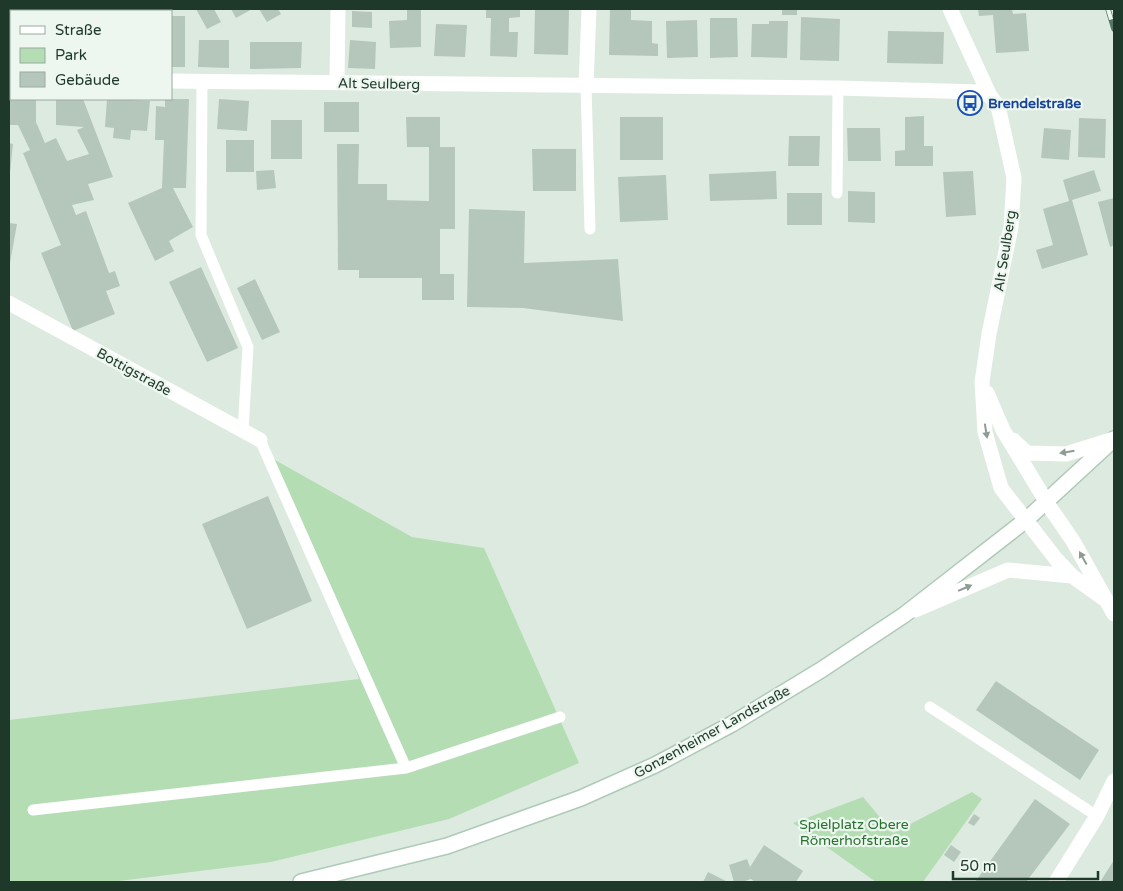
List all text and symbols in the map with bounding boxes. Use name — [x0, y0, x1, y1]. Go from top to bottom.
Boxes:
legend — [10, 10, 172, 100]
text: Straße — [55, 21, 101, 39]
text: Park — [55, 46, 87, 64]
text: Gebäude — [55, 71, 120, 89]
street label: Alt Seulberg — [338, 75, 420, 93]
bus stop icon: Brendelstraße — [957, 90, 983, 116]
place label: Brendelstraße — [988, 95, 1081, 112]
street label: Alt Seulberg — [990, 209, 1020, 293]
street label: Bottigstraße — [94, 344, 174, 400]
one-way arrow — [982, 423, 990, 439]
one-way arrow — [1059, 449, 1075, 457]
one-way arrow — [1079, 552, 1088, 565]
one-way arrow — [958, 584, 972, 592]
street label: Gonzenheimer Landstraße — [631, 682, 793, 782]
park label: Spielplatz Obere Römerhofstraße — [799, 816, 909, 849]
scale bar — [953, 848, 1098, 880]
text: 50 m — [960, 857, 997, 875]

